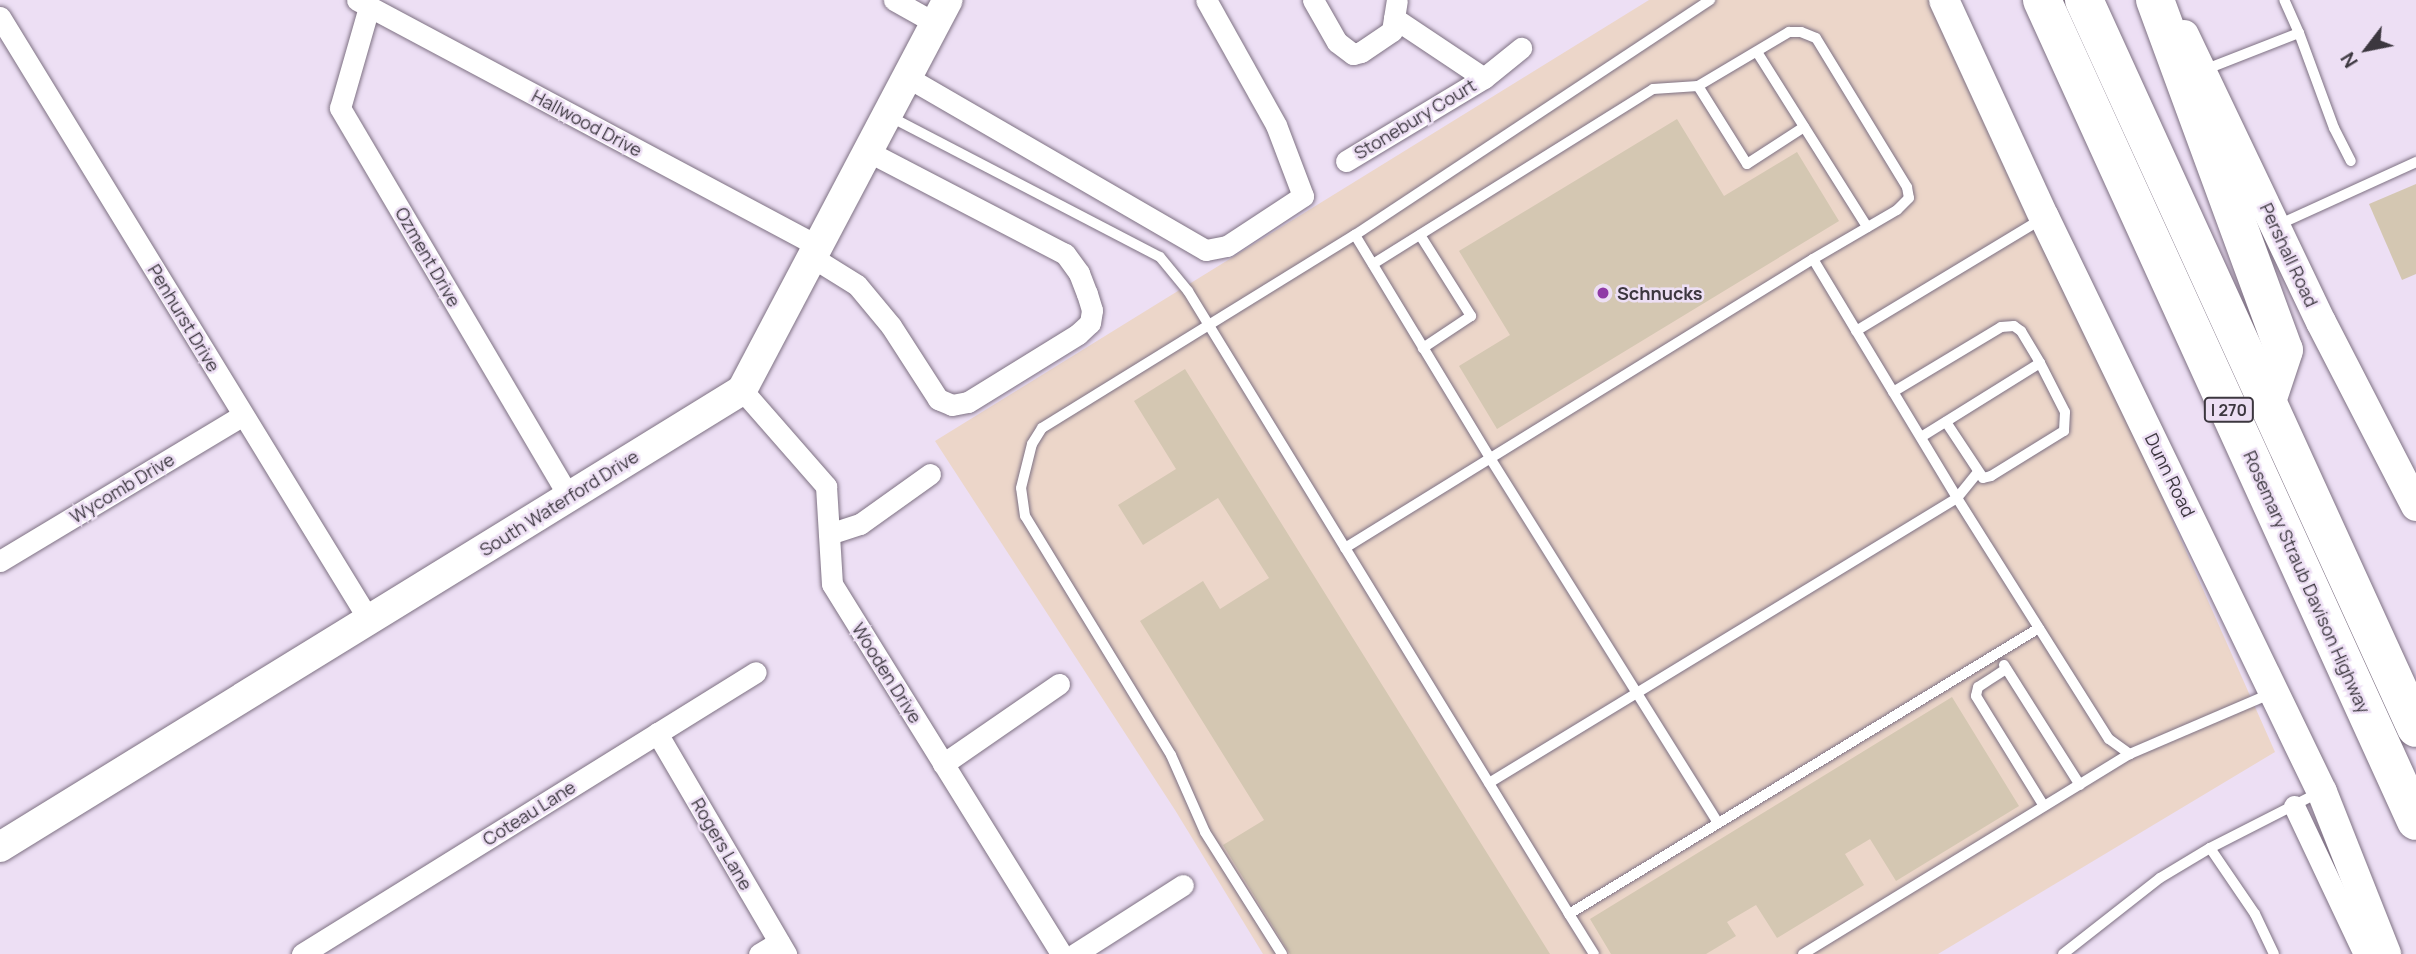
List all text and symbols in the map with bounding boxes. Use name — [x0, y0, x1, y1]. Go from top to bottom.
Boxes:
north arrow — [2332, 14, 2402, 84]
text: N — [2335, 47, 2364, 73]
street label: Stonebury Court — [1350, 74, 1480, 164]
street label: Hallwood Drive — [528, 85, 646, 161]
street label: Pershall Road — [2255, 200, 2323, 310]
street label: Ozment Drive — [391, 203, 465, 311]
street label: Penhurst Drive — [143, 260, 225, 376]
place label: Schnucks — [1617, 282, 1703, 304]
marker: Schnucks — [1595, 285, 1611, 301]
road number: I 270 — [2203, 398, 2255, 422]
street label: Dunn Road — [2140, 430, 2200, 520]
street label: South Waterford Drive — [476, 445, 642, 561]
street label: Rosemary Straub Davison Highway — [2239, 447, 2375, 717]
street label: Wycomb Drive — [66, 448, 178, 528]
street label: Wooden Drive — [848, 619, 926, 727]
street label: Coteau Lane — [479, 776, 579, 850]
street label: Rogers Lane — [687, 794, 757, 894]

